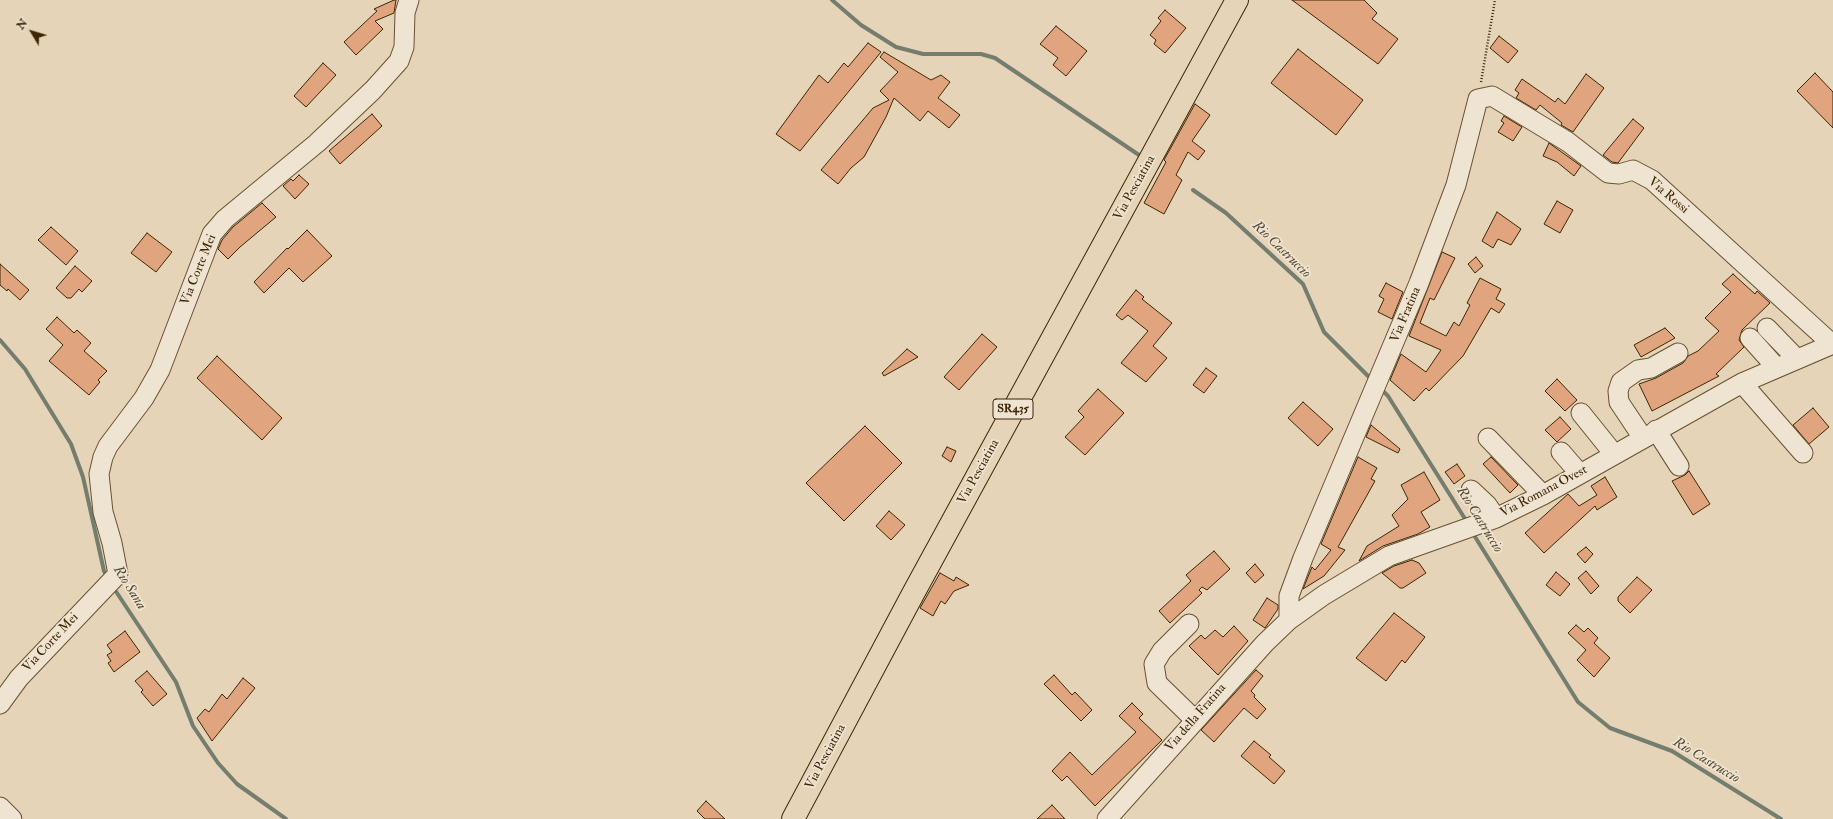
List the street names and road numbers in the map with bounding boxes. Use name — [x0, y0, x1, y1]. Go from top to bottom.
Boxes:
street label: Via Pesciatina — [1111, 153, 1159, 223]
street label: Via Rossi — [1644, 174, 1692, 218]
street label: Via Corte Mei — [178, 232, 220, 308]
street label: Via Fratina — [1387, 285, 1425, 345]
road number: SR435 — [993, 399, 1033, 419]
street label: Via Pesciatina — [955, 437, 1003, 507]
street label: Via Romana Ovest — [1498, 462, 1590, 522]
street label: Via Corte Mei — [20, 610, 82, 676]
street label: Via della Fratina — [1162, 681, 1230, 755]
street label: Via Pesciatina — [802, 722, 850, 792]

